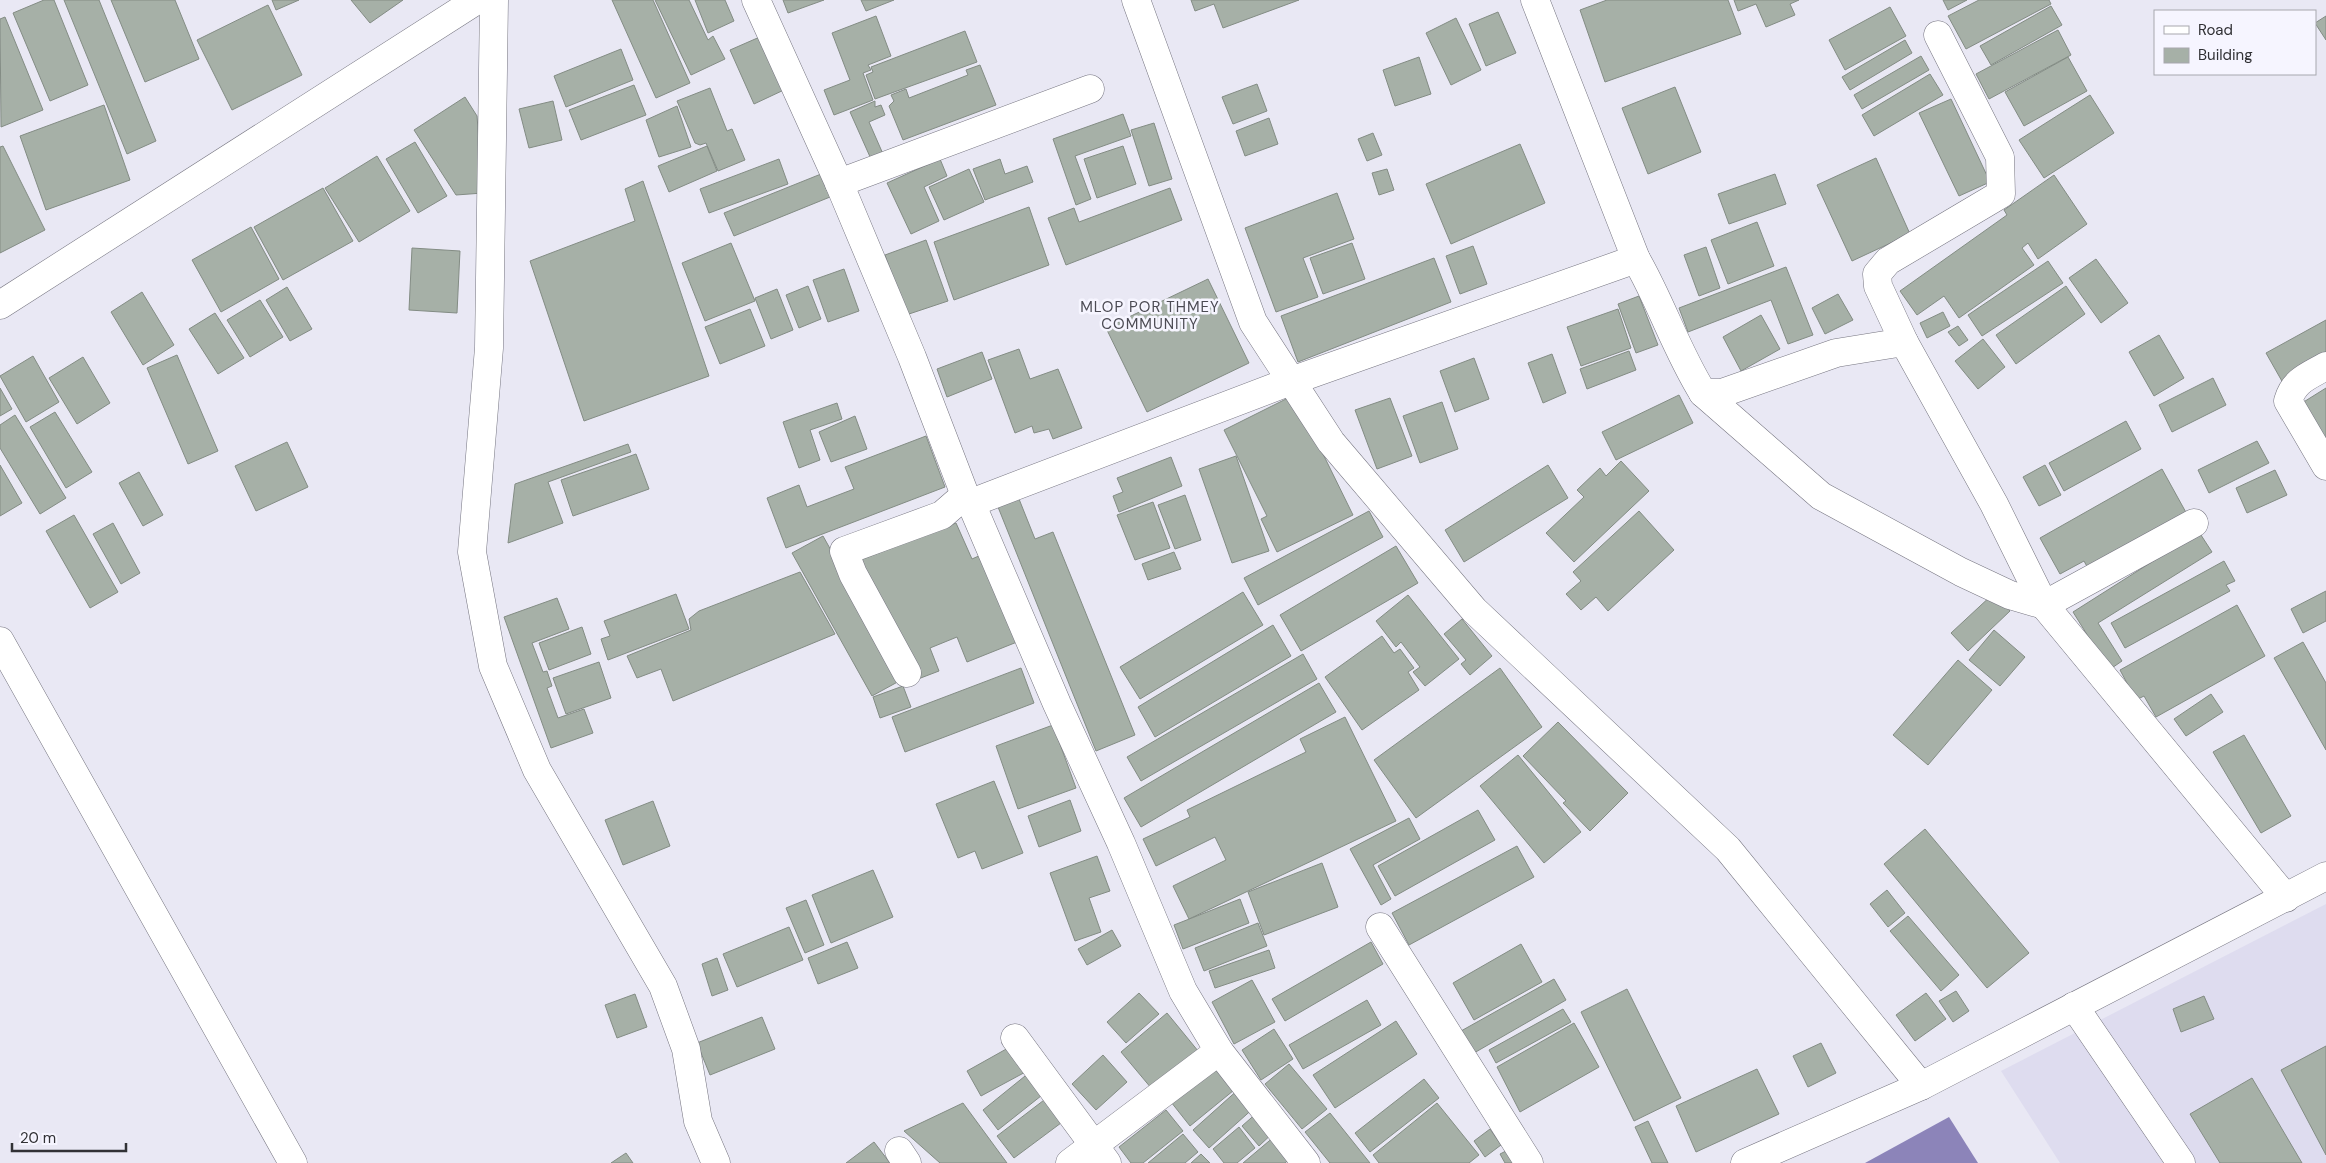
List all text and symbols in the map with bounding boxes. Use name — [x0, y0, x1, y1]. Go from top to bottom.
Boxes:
legend — [2154, 10, 2316, 75]
text: Road — [2198, 20, 2233, 40]
text: Building — [2198, 45, 2253, 65]
district label: MLOP POR THMEY COMMUNITY — [1080, 297, 1220, 334]
scale bar — [12, 1120, 126, 1152]
text: 20 m — [20, 1128, 56, 1148]

